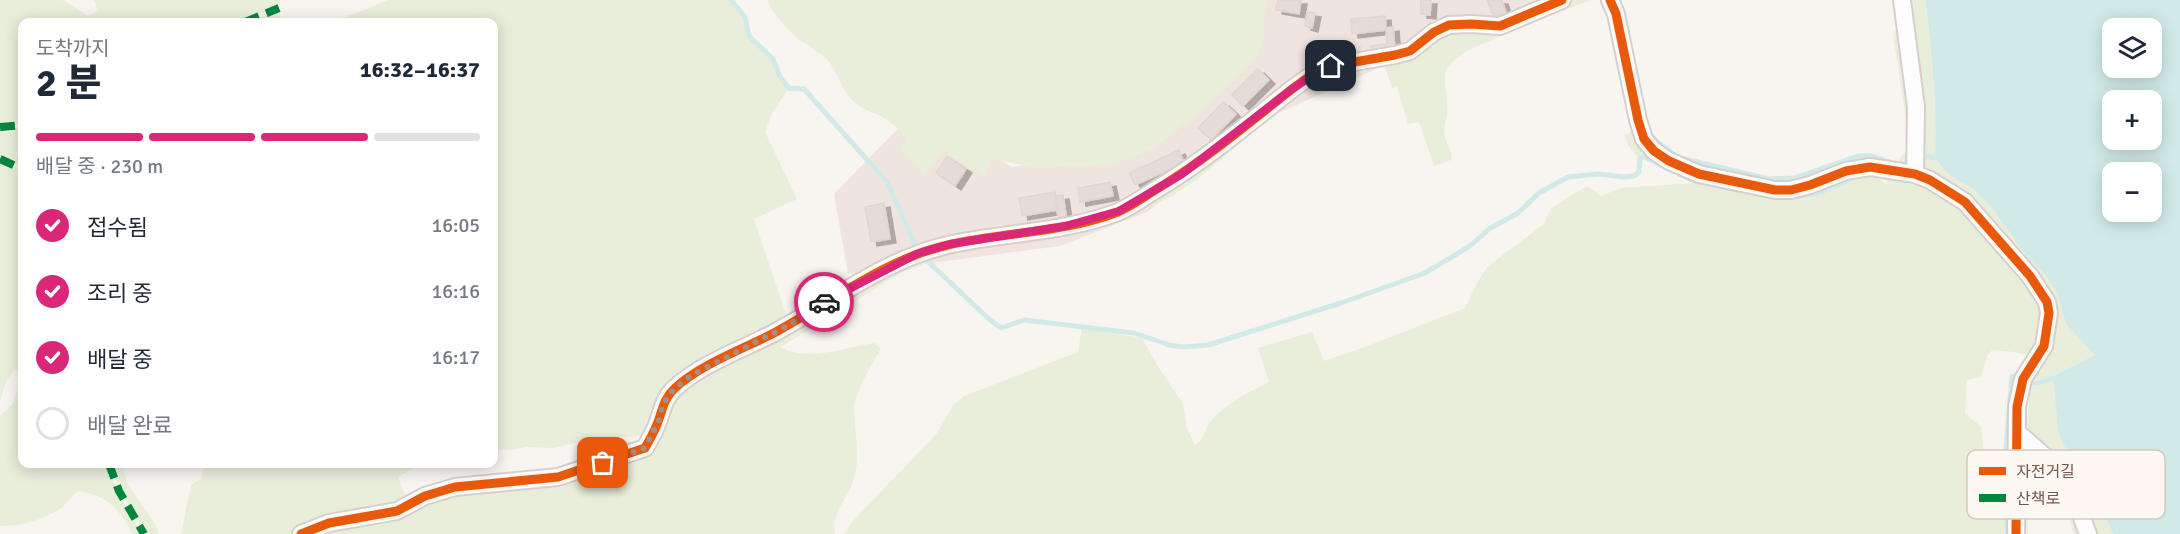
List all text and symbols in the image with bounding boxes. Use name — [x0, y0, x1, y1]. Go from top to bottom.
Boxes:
map controls — [2102, 18, 2162, 222]
button: layers — [2102, 18, 2162, 78]
text: 도착까지 — [36, 36, 110, 61]
pin — [1305, 40, 1356, 91]
icon: home — [1314, 49, 1347, 82]
text: 16:32–16:37 — [360, 56, 480, 83]
text: 2 분 — [36, 59, 102, 107]
button: + — [2102, 90, 2162, 150]
text: 배달 중 · 230 m — [36, 154, 163, 179]
button: − — [2102, 162, 2162, 222]
icon: check — [36, 209, 69, 242]
text: 16:05 — [431, 213, 480, 238]
text: 접수됨 — [87, 214, 148, 241]
courier — [794, 272, 854, 332]
icon: check — [36, 275, 69, 308]
text: 16:16 — [431, 279, 480, 304]
text: 조리 중 — [87, 280, 153, 307]
icon: car — [808, 286, 841, 319]
icon: check — [36, 341, 69, 374]
text: 16:17 — [431, 345, 480, 370]
text: 배달 중 — [87, 346, 153, 373]
text: 배달 완료 — [87, 412, 173, 439]
pin — [577, 437, 628, 488]
icon: bag — [586, 446, 619, 479]
legend — [1967, 450, 2165, 519]
text: 자전거길 — [2016, 462, 2075, 482]
text: 산책로 — [2016, 489, 2060, 509]

